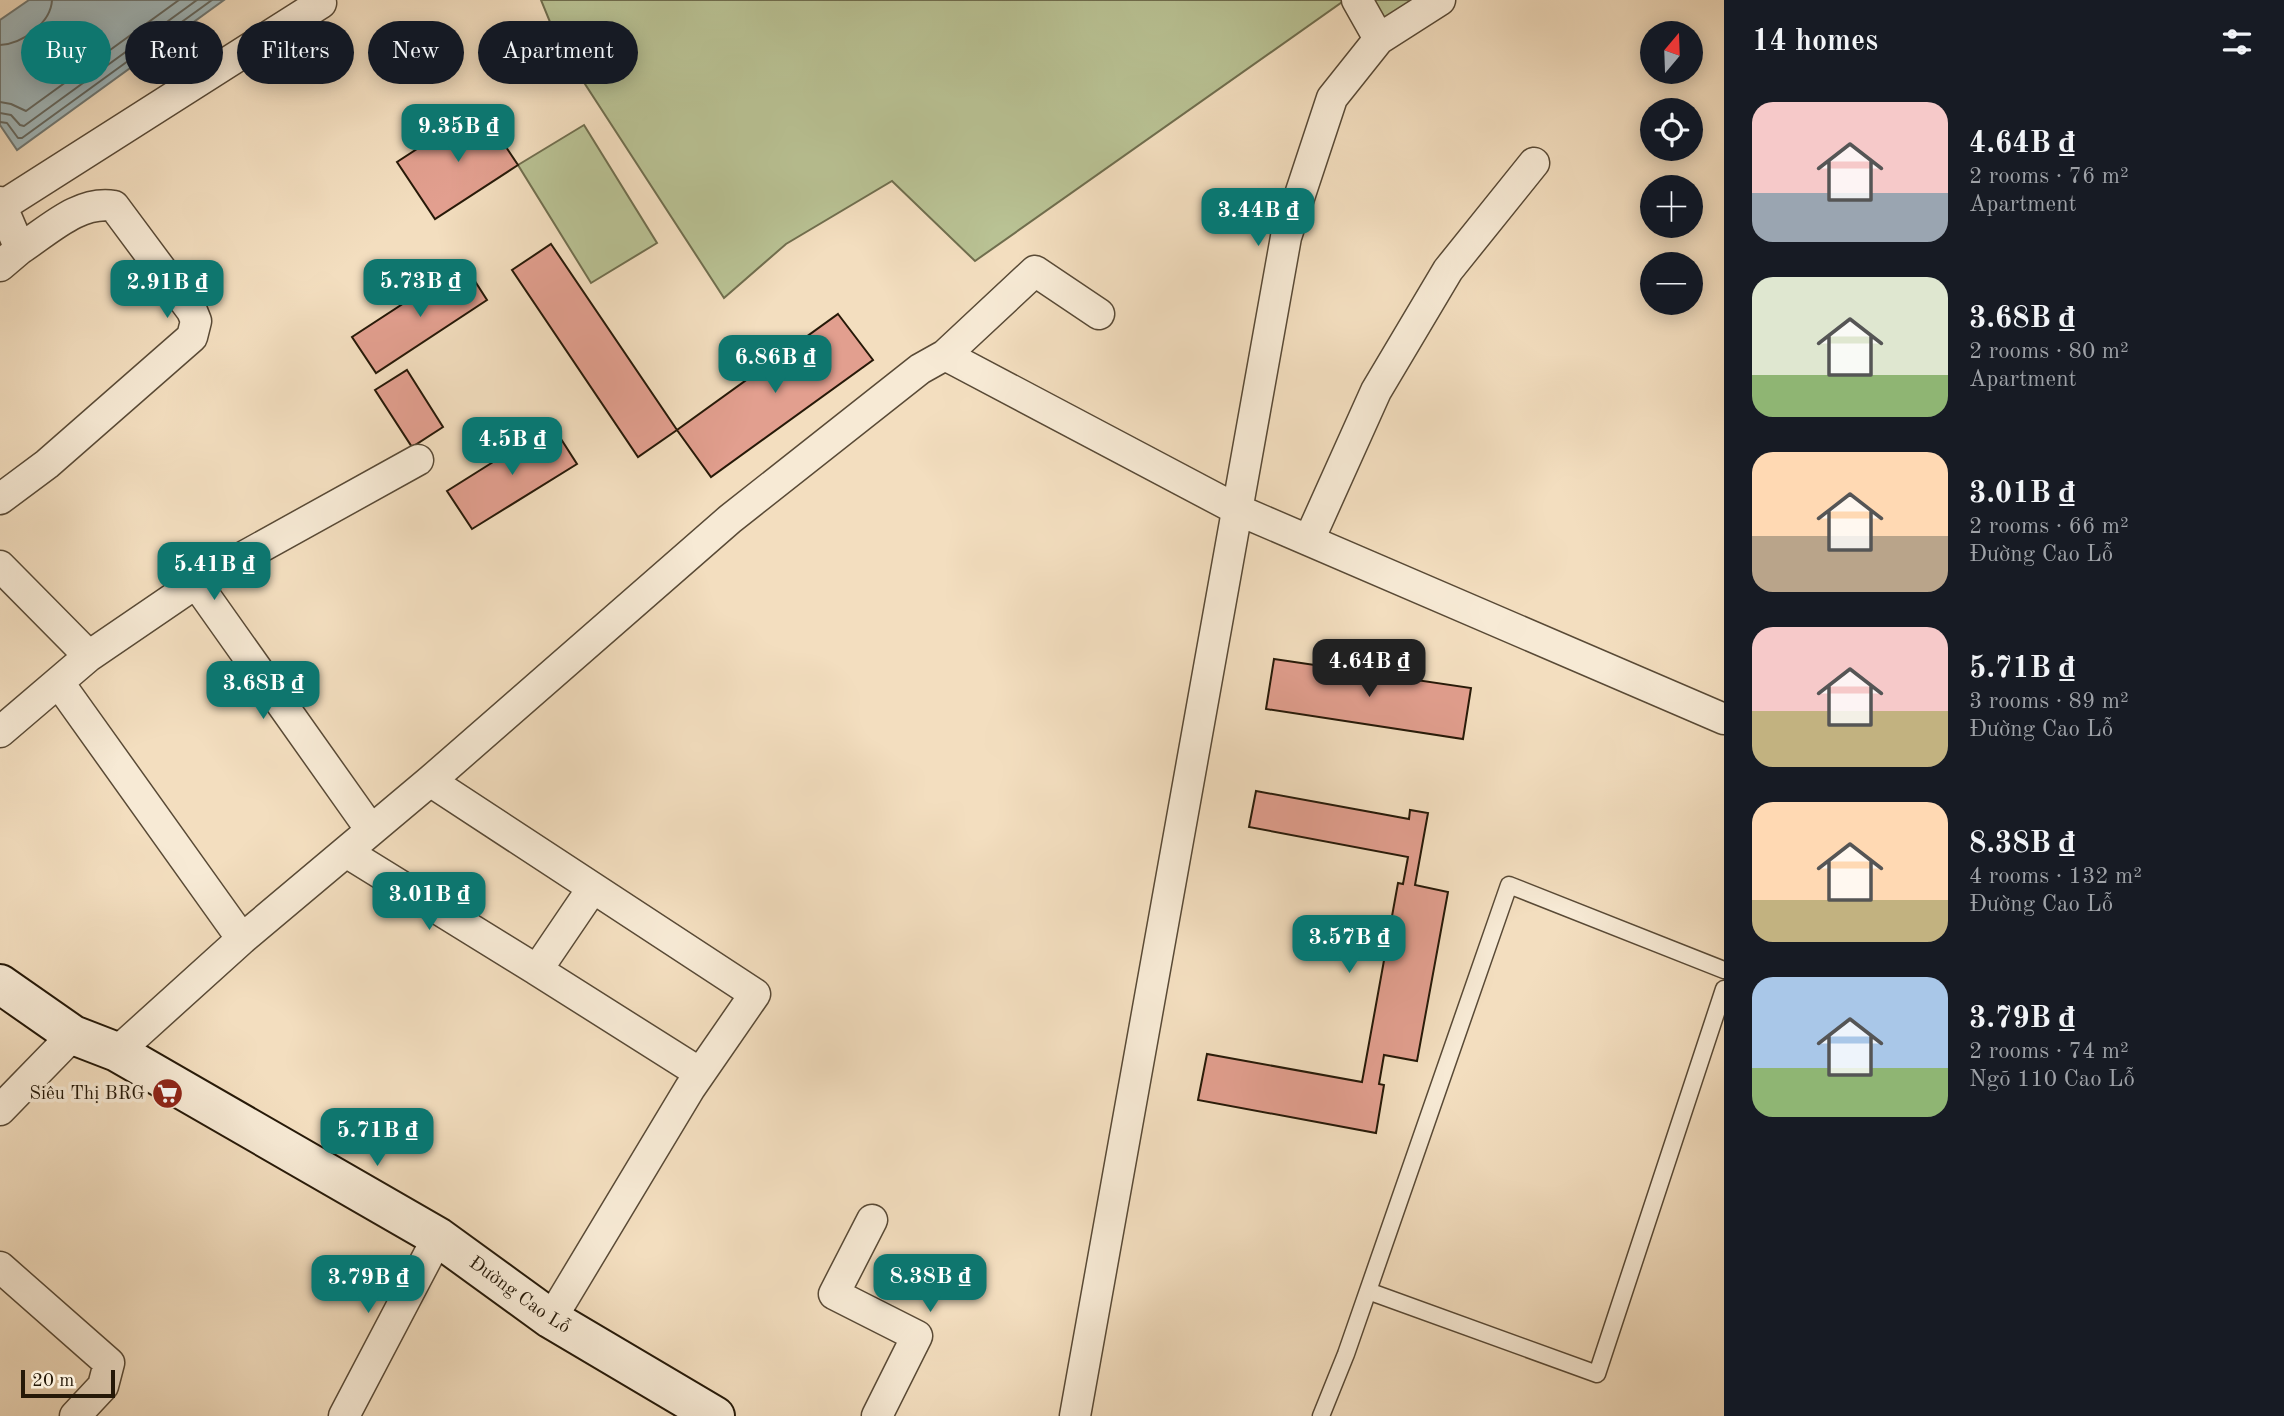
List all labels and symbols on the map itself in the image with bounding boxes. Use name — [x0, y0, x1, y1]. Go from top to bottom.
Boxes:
north arrow — [1640, 21, 1703, 84]
pin: 9.35B ₫ — [393, 104, 523, 164]
pin: 3.44B ₫ — [1193, 188, 1323, 248]
pin: 2.91B ₫ — [102, 260, 232, 320]
pin: 5.73B ₫ — [355, 260, 485, 319]
pin: 6.86B ₫ — [710, 336, 840, 395]
pin: 4.5B ₫ — [455, 418, 569, 477]
pin: 5.41B ₫ — [149, 542, 279, 602]
pin: 4.64B ₫ — [1304, 640, 1434, 699]
pin: 3.68B ₫ — [198, 662, 328, 721]
pin: 3.01B ₫ — [364, 872, 494, 932]
pin: 3.57B ₫ — [1284, 916, 1414, 975]
supermarket icon: Siêu Thị BRG — [151, 1077, 185, 1111]
place label: Siêu Thị BRG — [29, 1085, 145, 1104]
pin: 5.71B ₫ — [312, 1108, 442, 1168]
street label: Đường Cao Lỗ — [465, 1253, 574, 1337]
pin: 8.38B ₫ — [865, 1254, 995, 1314]
pin: 3.79B ₫ — [303, 1256, 433, 1315]
scale bar — [21, 1367, 116, 1399]

